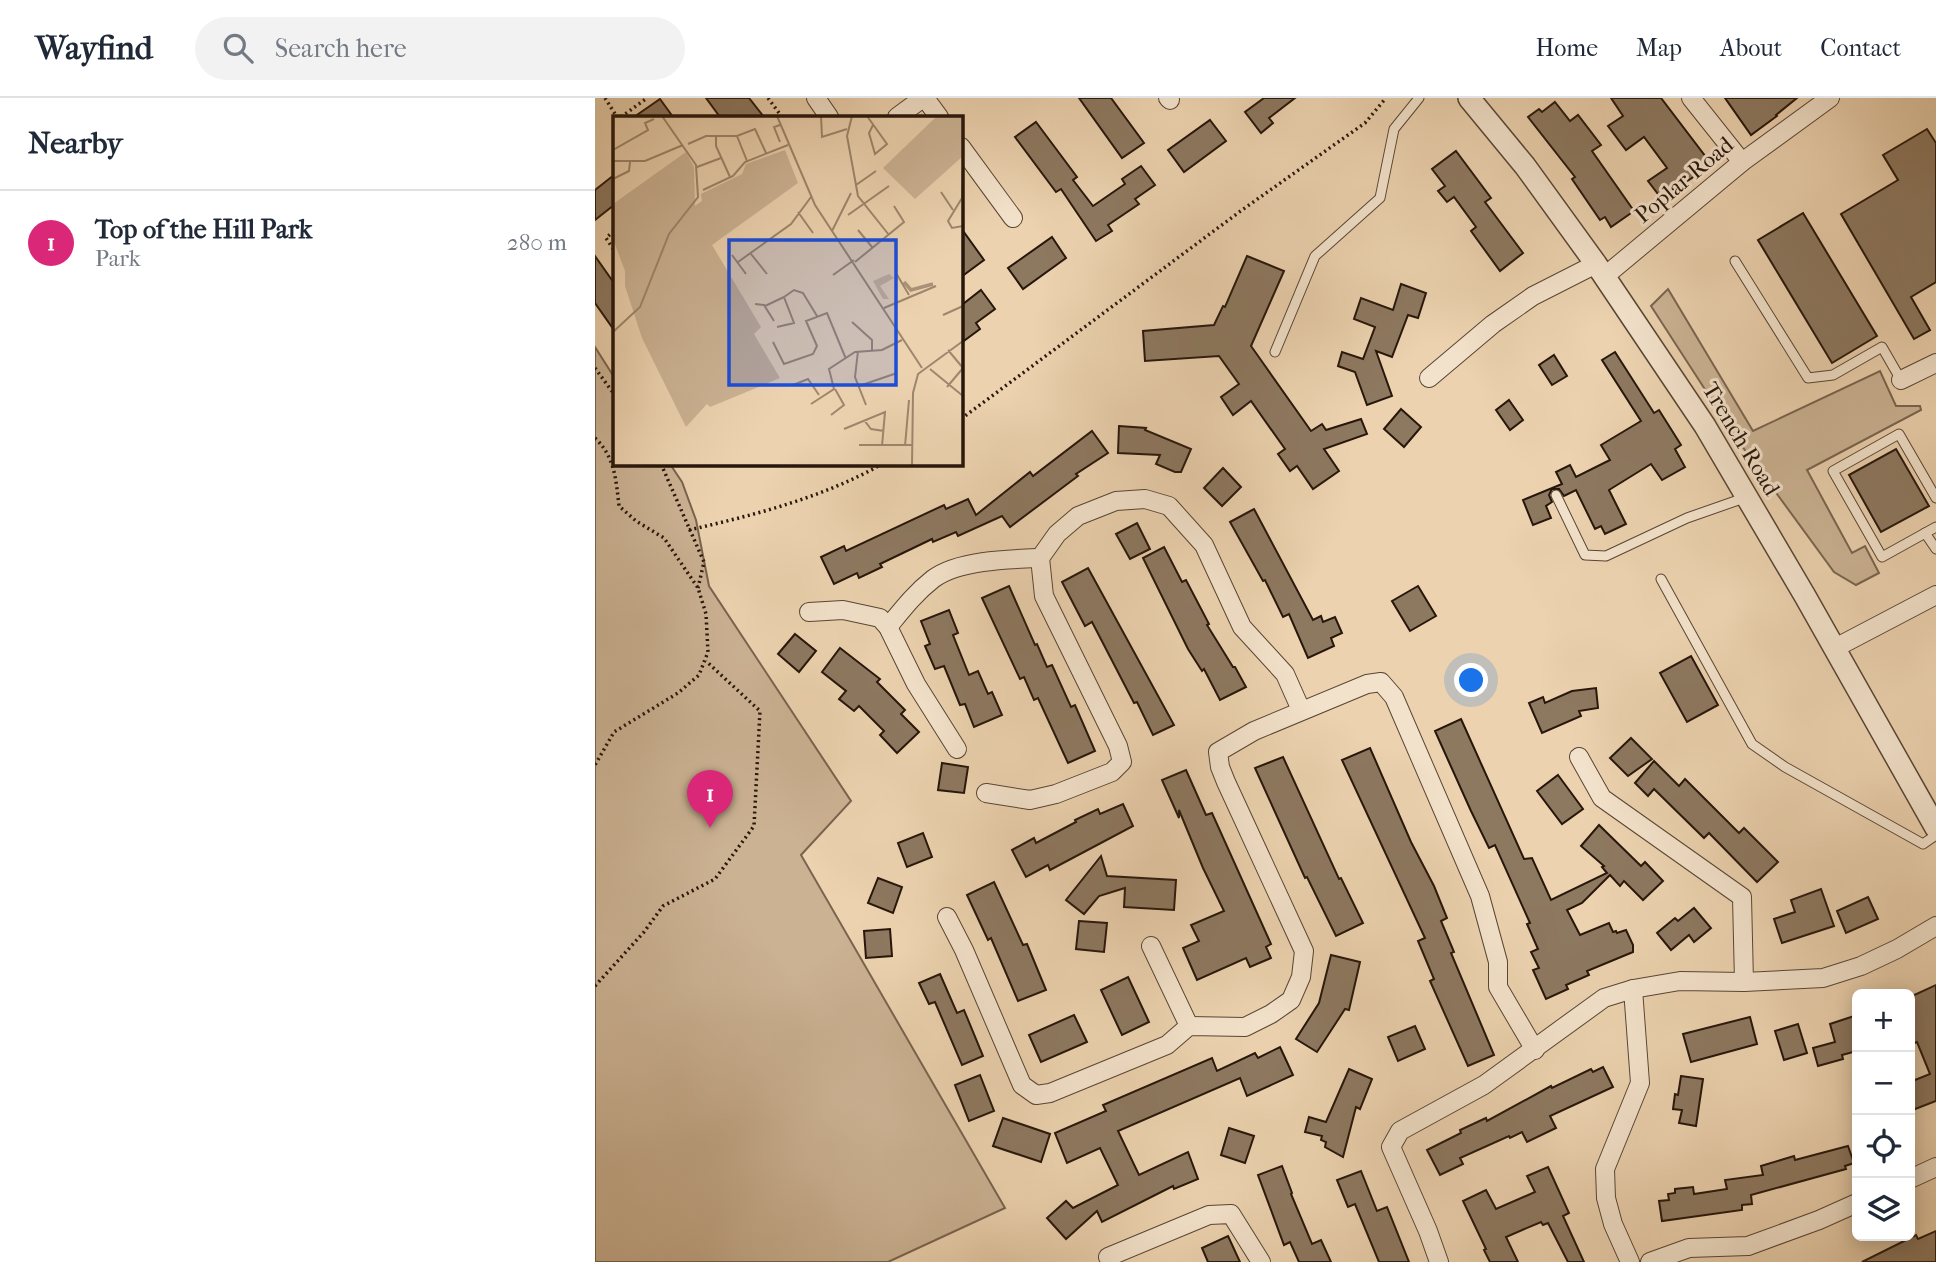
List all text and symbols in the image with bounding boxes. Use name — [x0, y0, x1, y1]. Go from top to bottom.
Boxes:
search box — [195, 17, 685, 80]
text: Wayfind — [35, 29, 153, 68]
icon: search — [219, 29, 257, 67]
text: Search here — [275, 33, 407, 64]
text: Home — [1536, 34, 1598, 62]
text: Map — [1636, 34, 1682, 62]
text: About — [1720, 34, 1782, 62]
text: Contact — [1820, 34, 1901, 62]
inset map — [613, 116, 963, 466]
text: Nearby — [28, 126, 123, 161]
street label: Poplar Road — [1629, 131, 1739, 229]
text: Top of the Hill Park — [95, 214, 312, 245]
text: 1 — [47, 229, 55, 256]
text: 280 m — [507, 229, 567, 256]
text: Park — [95, 245, 141, 272]
street label: Trench Road — [1697, 377, 1786, 501]
your location — [1454, 663, 1488, 697]
pin: 1 — [687, 770, 733, 828]
map controls — [1852, 989, 1915, 1241]
button: + — [1852, 989, 1915, 1052]
button: − — [1852, 1052, 1915, 1115]
button: locate — [1852, 1115, 1915, 1178]
button: layers — [1852, 1178, 1915, 1241]

